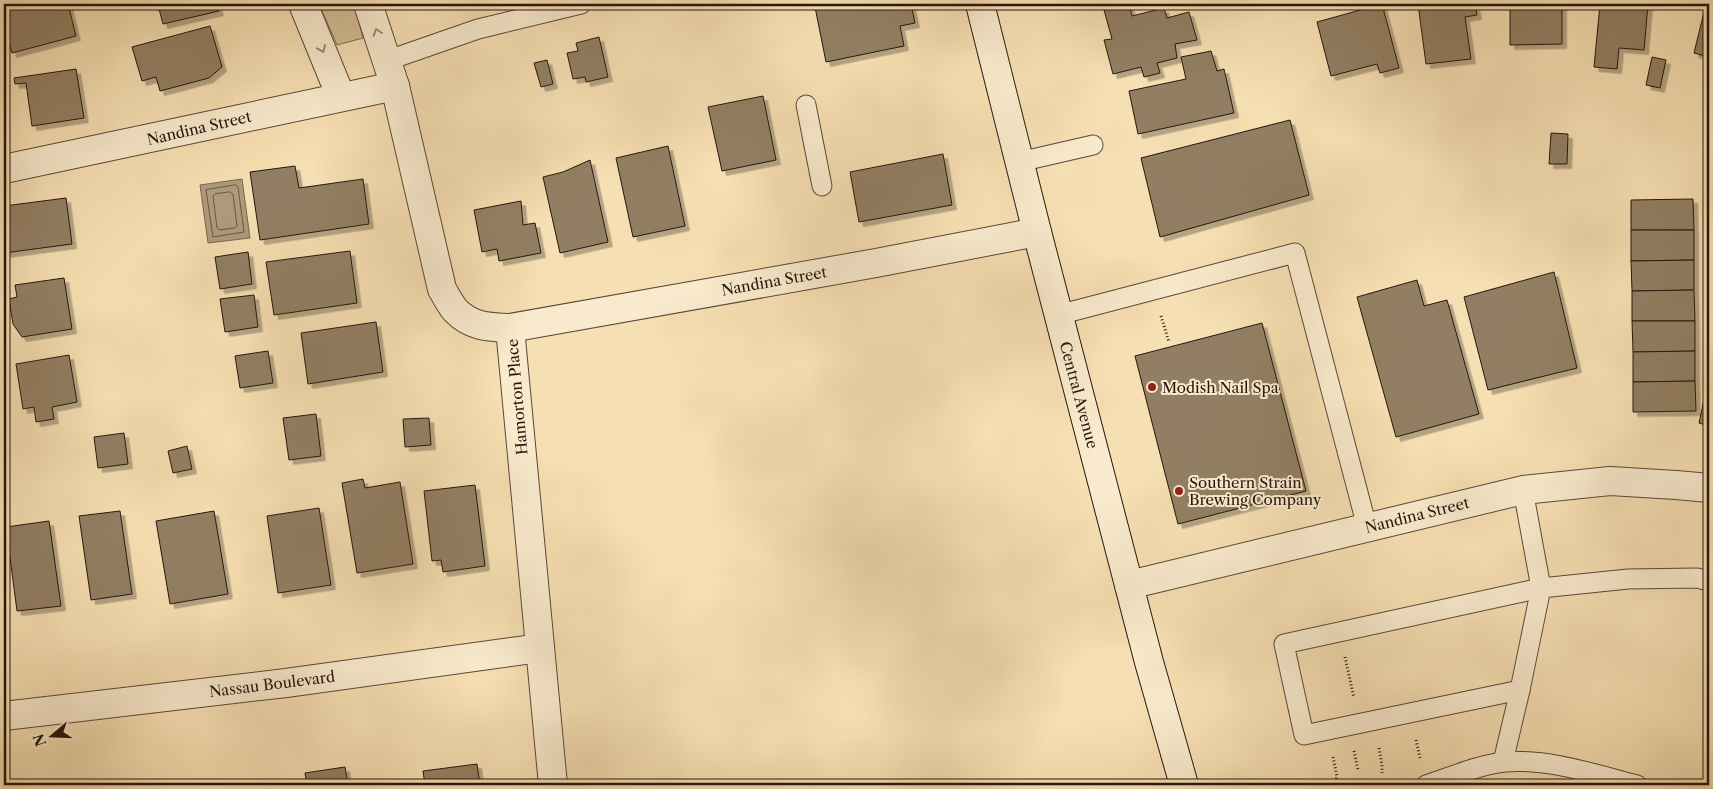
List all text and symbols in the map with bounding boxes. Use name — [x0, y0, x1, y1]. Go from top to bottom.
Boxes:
one-way arrow — [373, 29, 383, 37]
one-way arrow — [315, 44, 326, 53]
street label: Nandina Street — [145, 107, 254, 149]
street label: Nandina Street — [720, 262, 829, 300]
street label: Hamorton Place — [502, 338, 532, 456]
street label: Central Avenue — [1056, 339, 1102, 451]
place label: Modish Nail Spa — [1162, 378, 1279, 397]
marker: Modish Nail Spa — [1146, 381, 1158, 393]
place label: Southern Strain Brewing Company — [1189, 473, 1322, 509]
marker: Southern Strain Brewing Company — [1173, 485, 1185, 497]
street label: Nandina Street — [1363, 493, 1472, 537]
street label: Nassau Boulevard — [208, 667, 336, 701]
north arrow — [28, 712, 78, 762]
text: N — [29, 732, 50, 749]

